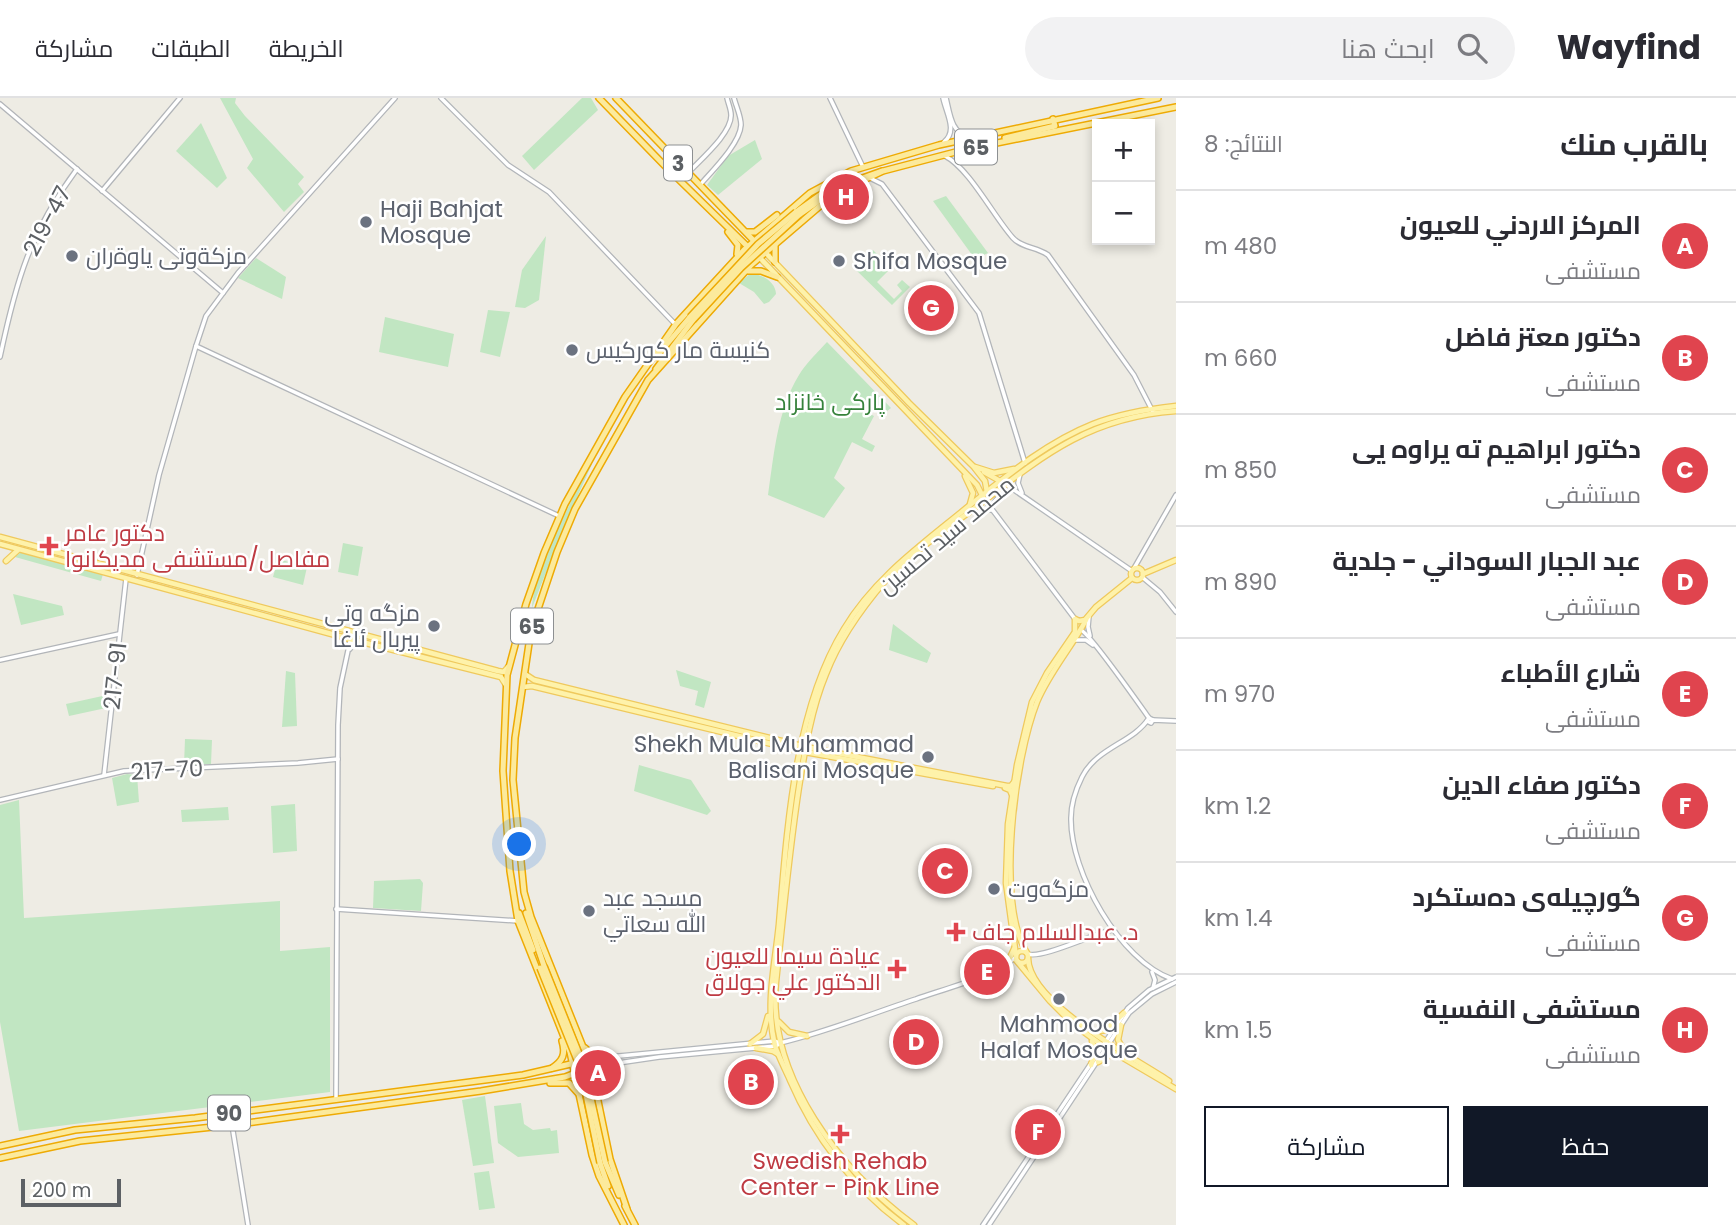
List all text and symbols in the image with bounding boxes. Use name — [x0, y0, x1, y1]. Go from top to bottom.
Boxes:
search box — [1025, 17, 1515, 80]
text: Wayfind — [1557, 24, 1701, 71]
icon: search — [1453, 29, 1491, 67]
text: ابحث هنا — [1341, 31, 1435, 67]
text: مشاركة — [35, 32, 113, 65]
text: الطبقات — [151, 32, 231, 65]
text: الخريطة — [269, 32, 344, 65]
map controls — [1092, 119, 1155, 245]
button: + — [1092, 119, 1155, 182]
text: بالقرب منك — [1560, 123, 1708, 166]
text: النتائج: 8 — [1204, 128, 1283, 160]
road number: 65 — [955, 130, 997, 164]
road number: 3 — [664, 146, 692, 180]
pin: H — [823, 171, 869, 223]
street label: 219-47 — [15, 180, 79, 262]
button: − — [1092, 182, 1155, 245]
place label: Haji Bahjat Mosque — [380, 193, 503, 251]
text: المركز الاردني للعيون — [1400, 207, 1641, 243]
marker: Haji Bahjat Mosque — [358, 214, 374, 230]
text: 480 m — [1204, 230, 1277, 262]
text: A — [1677, 230, 1693, 262]
place label: مزكةوتى ياوةران — [86, 240, 247, 272]
place label: Shifa Mosque — [853, 245, 1007, 277]
marker: مزكةوتى ياوةران — [64, 248, 80, 264]
marker: Shifa Mosque — [831, 253, 847, 269]
text: مستشفى — [1545, 255, 1641, 287]
pin: G — [908, 282, 954, 334]
text: دكتور معتز فاضل — [1445, 319, 1641, 355]
place label: كنيسة مار كوركيس — [586, 334, 770, 366]
marker: كنيسة مار كوركيس — [564, 342, 580, 358]
text: 660 m — [1204, 342, 1278, 374]
text: B — [1677, 342, 1693, 374]
text: مستشفى — [1545, 367, 1641, 399]
park label: پارکی خانزاد — [775, 386, 885, 418]
text: دكتور ابراهيم ته يراوه يى — [1352, 431, 1641, 467]
text: 850 m — [1204, 454, 1277, 486]
text: C — [1676, 454, 1694, 486]
street label: محمد سید تحسین — [871, 468, 1021, 602]
text: مستشفى — [1545, 479, 1641, 511]
place label: دكتور عامر مفاصل/مستشفى مديكانوا — [63, 517, 330, 575]
marker: دكتور عامر مفاصل/مستشفى مديكانوا — [39, 536, 59, 556]
text: عبد الجبار السوداني - جلدية — [1332, 543, 1641, 579]
text: 890 m — [1204, 566, 1277, 598]
text: D — [1677, 566, 1693, 598]
text: مستشفى — [1545, 591, 1641, 623]
place label: مزگه وتى پيربال ئاغا — [324, 597, 420, 655]
road number: 65 — [511, 608, 553, 644]
marker: مزگه وتى پيربال ئاغا — [426, 618, 442, 634]
street label: 217-91 — [96, 641, 134, 711]
text: شارع الأطباء — [1501, 655, 1641, 691]
text: 970 m — [1204, 678, 1275, 710]
text: E — [1679, 678, 1691, 710]
text: مستشفى — [1545, 703, 1641, 735]
place label: Shekh Mula Muhammad Balisani Mosque — [634, 728, 914, 786]
marker: Shekh Mula Muhammad Balisani Mosque — [920, 749, 936, 765]
street label: 217-70 — [130, 752, 204, 788]
text: دكتور صفاء الدين — [1442, 767, 1641, 803]
text: 1.2 km — [1204, 790, 1271, 822]
text: F — [1679, 790, 1691, 822]
text: مستشفى — [1545, 815, 1641, 847]
your location — [502, 827, 536, 861]
pin: C — [922, 845, 968, 897]
place label: مزگه‌وت — [1008, 873, 1089, 905]
text: گورچیله‌ی ده‌ستكرد — [1412, 879, 1641, 915]
marker: مزگه‌وت — [986, 881, 1002, 897]
place label: مسجد عبد الله سعاتي — [603, 882, 706, 942]
text: 1.4 km — [1204, 902, 1272, 934]
text: G — [1676, 902, 1694, 934]
marker: مسجد عبد الله سعاتي — [581, 903, 597, 919]
place label: د. عبدالسلام جاف — [972, 916, 1138, 948]
marker: د. عبدالسلام جاف — [946, 922, 966, 942]
text: مستشفى — [1545, 927, 1641, 959]
place label: عيادة سيما للعيون الدكتور علي جولاق — [705, 940, 881, 1000]
pin: E — [964, 946, 1010, 998]
marker: عيادة سيما للعيون الدكتور علي جولاق — [887, 959, 907, 979]
marker: Mahmood Halaf Mosque — [1051, 991, 1067, 1007]
text: مستشفى النفسية — [1423, 991, 1641, 1027]
place label: Mahmood Halaf Mosque — [980, 1008, 1138, 1066]
text: 1.5 km — [1204, 1014, 1272, 1046]
text: H — [1677, 1014, 1693, 1046]
pin: D — [893, 1016, 939, 1068]
text: مستشفى — [1545, 1039, 1641, 1071]
pin: A — [575, 1047, 621, 1099]
pin: B — [728, 1056, 774, 1108]
road number: 90 — [208, 1096, 250, 1130]
pin: F — [1015, 1106, 1061, 1158]
button: مشاركة — [1204, 1106, 1449, 1187]
button: حفظ — [1463, 1106, 1708, 1187]
marker: Swedish Rehab Center - Pink Line — [830, 1124, 850, 1144]
place label: Swedish Rehab Center - Pink Line — [740, 1145, 940, 1203]
scale bar — [21, 1176, 121, 1208]
text: 200 m — [32, 1177, 91, 1204]

